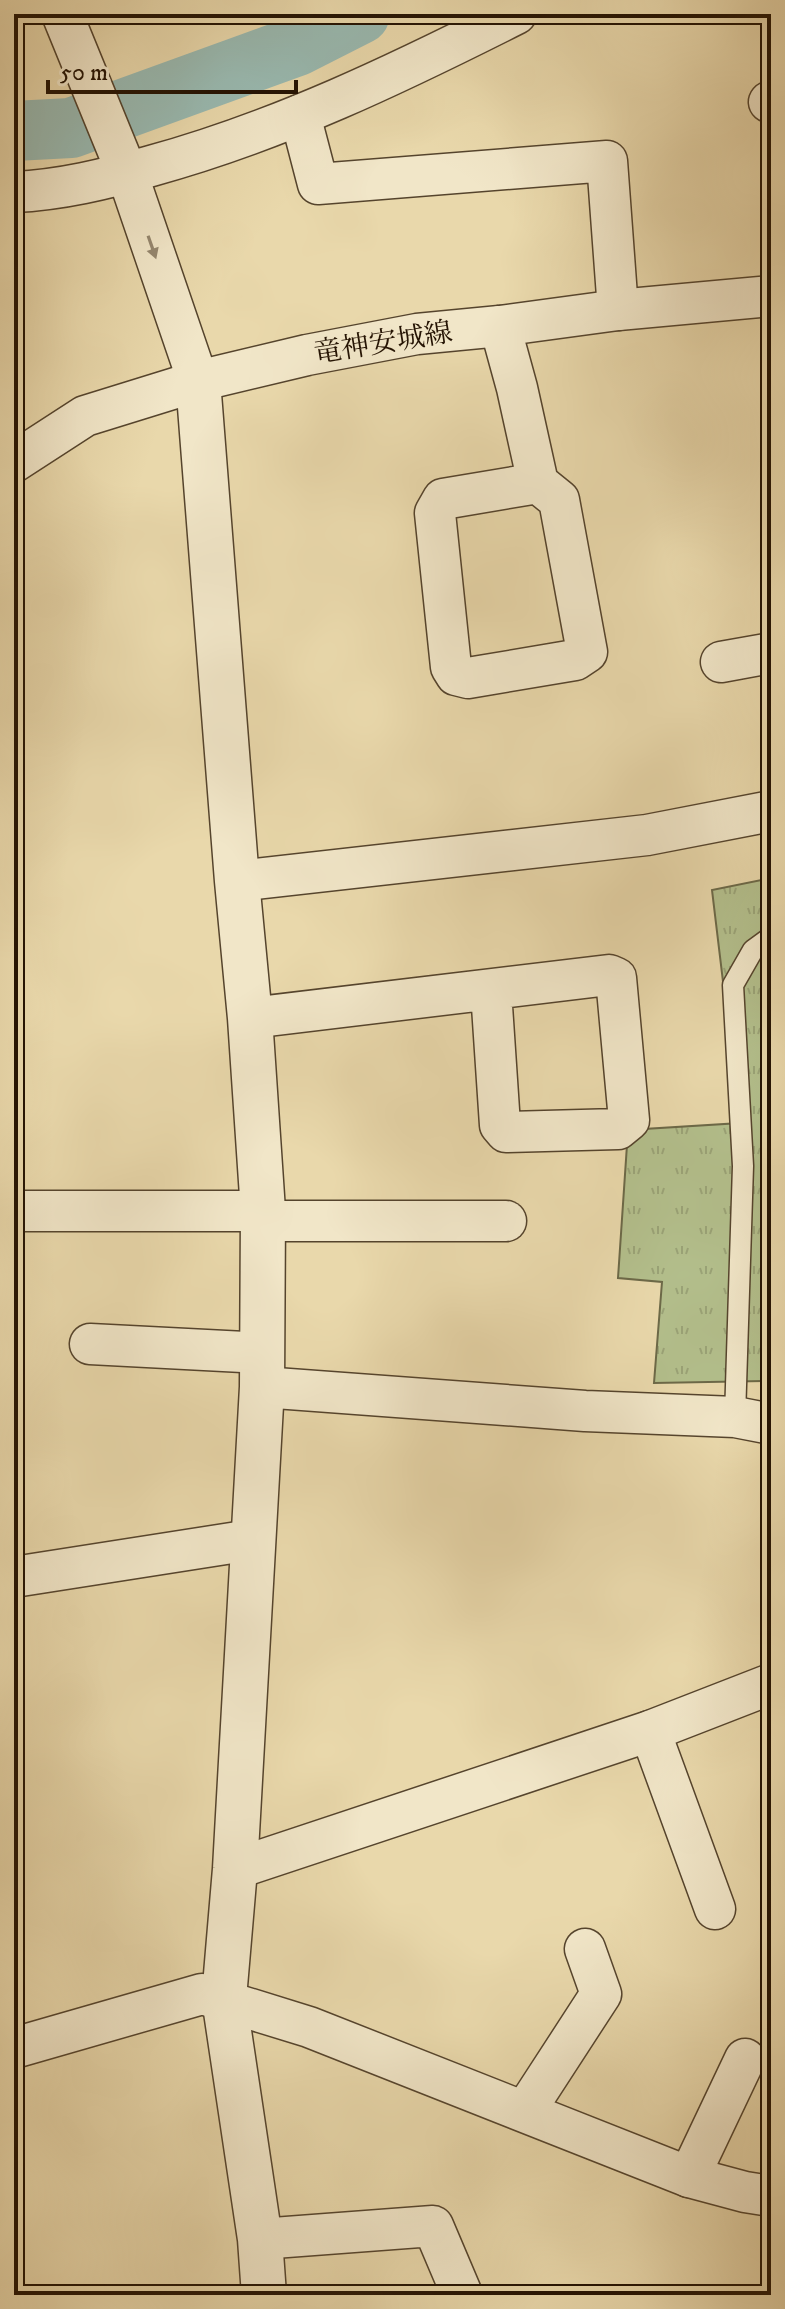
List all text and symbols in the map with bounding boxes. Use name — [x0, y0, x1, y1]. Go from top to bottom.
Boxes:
scale bar — [48, 44, 296, 94]
text: 50 m — [60, 58, 108, 88]
one-way arrow — [147, 235, 159, 259]
street label: 竜神安城線 — [311, 315, 455, 371]

